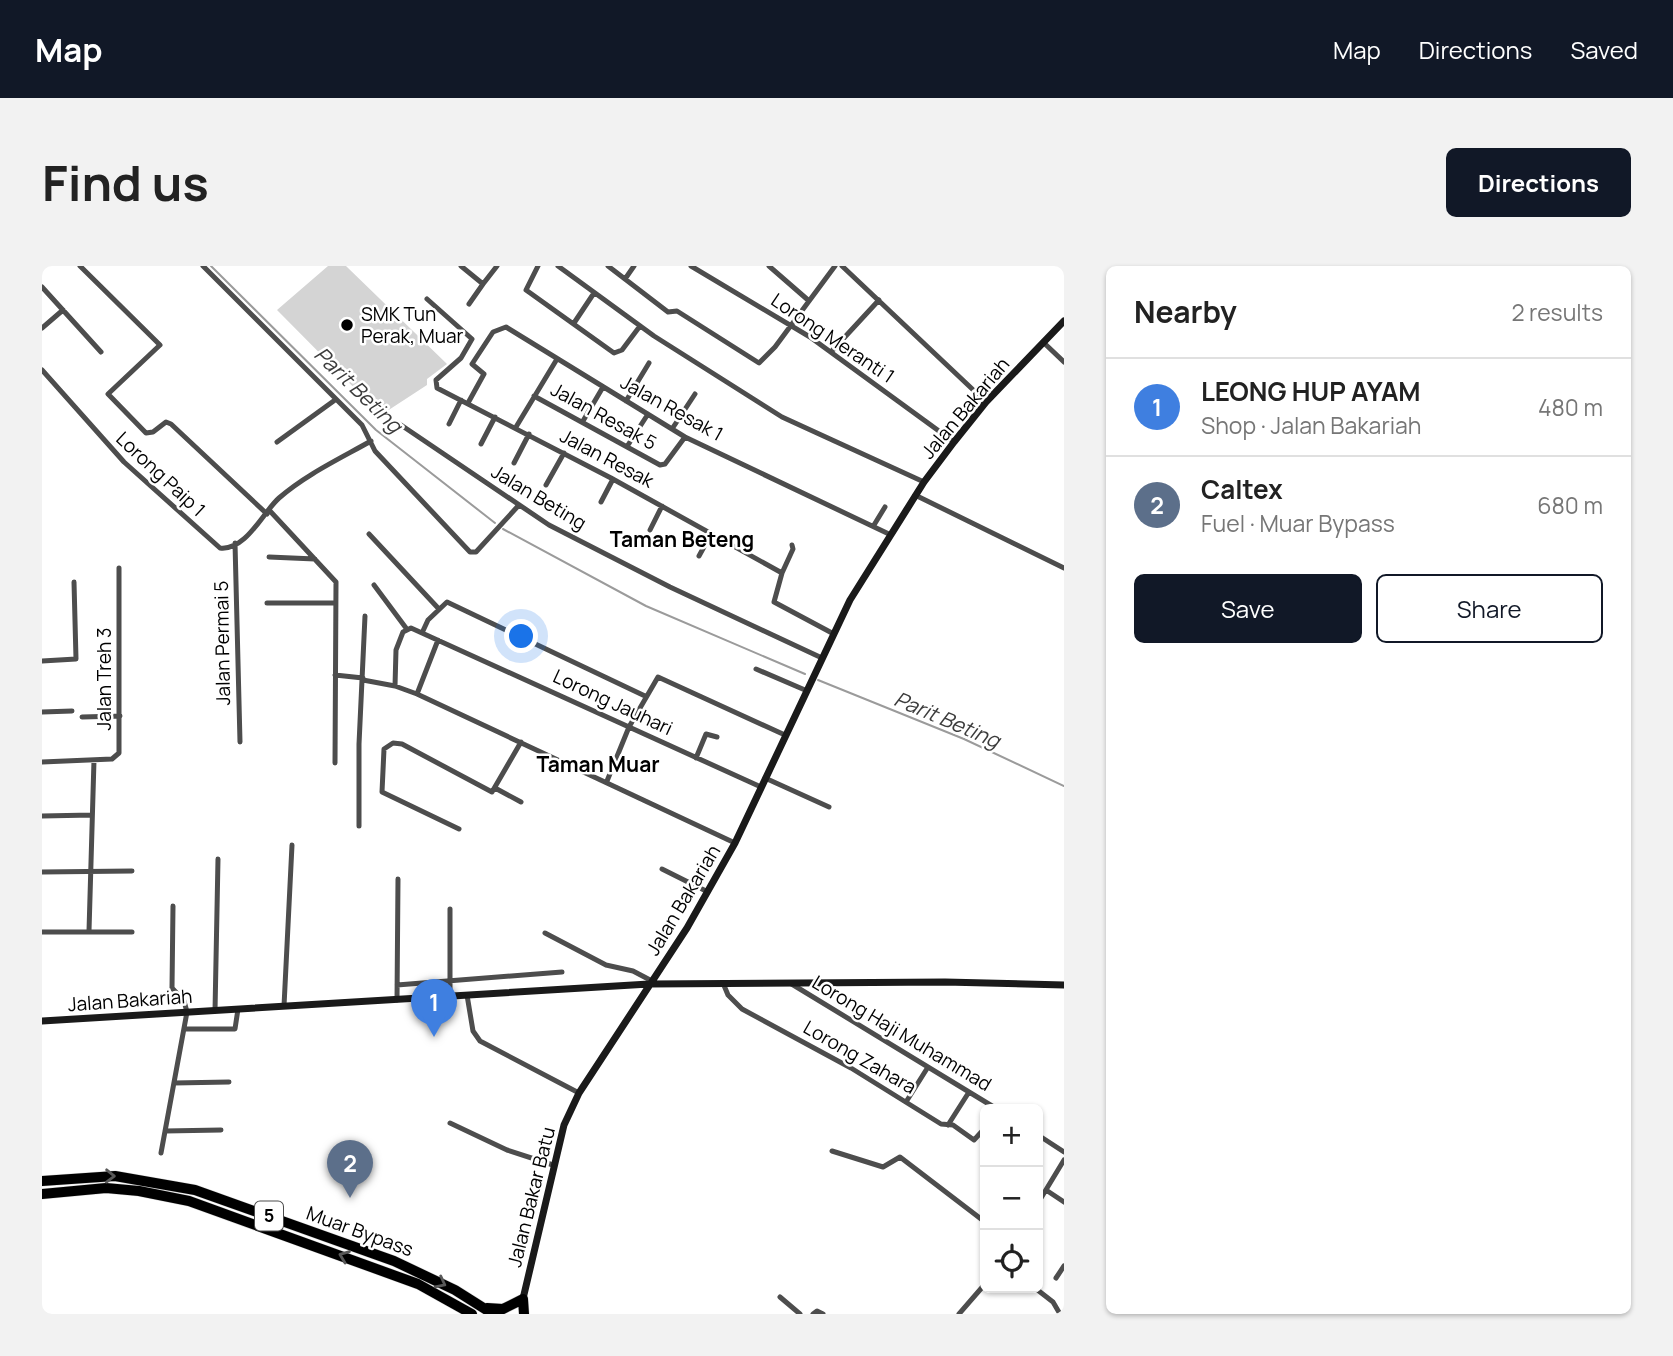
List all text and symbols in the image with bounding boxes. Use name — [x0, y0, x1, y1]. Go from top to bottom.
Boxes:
text: Map — [35, 27, 103, 72]
text: Map — [1333, 33, 1381, 66]
text: Directions — [1419, 33, 1532, 66]
text: Saved — [1570, 33, 1638, 66]
button: Directions — [1446, 148, 1631, 217]
text: Find us — [42, 149, 209, 216]
street label: Lorong Meranti 1 — [766, 287, 900, 389]
text: Nearby — [1134, 291, 1237, 332]
text: 2 results — [1511, 296, 1603, 328]
place label: SMK Tun Perak, Muar — [361, 301, 464, 349]
marker: SMK Tun Perak, Muar — [339, 317, 355, 333]
water label: Parit Beting — [309, 340, 410, 439]
street label: Jalan Bakariah — [915, 352, 1015, 464]
street label: Jalan Resak 1 — [616, 369, 728, 447]
text: LEONG HUP AYAM — [1201, 373, 1421, 409]
street label: Jalan Resak 5 — [546, 376, 662, 456]
text: 1 — [1152, 391, 1162, 423]
text: 480 m — [1538, 391, 1603, 423]
text: Shop · Jalan Bakariah — [1201, 409, 1421, 441]
street label: Jalan Resak — [556, 422, 659, 494]
street label: Lorong Paip 1 — [111, 426, 211, 522]
street label: Jalan Beting — [487, 458, 591, 536]
text: Caltex — [1201, 471, 1283, 507]
text: 2 — [1150, 489, 1164, 521]
text: 680 m — [1537, 489, 1603, 521]
text: Fuel · Muar Bypass — [1201, 507, 1395, 539]
district label: Taman Beteng — [610, 525, 754, 553]
button: Save — [1134, 574, 1362, 643]
button: Share — [1376, 574, 1603, 643]
street label: Jalan Permai 5 — [208, 580, 236, 706]
your location — [504, 619, 538, 653]
street label: Jalan Treh 3 — [91, 627, 117, 731]
street label: Lorong Jauhari — [549, 663, 677, 741]
water label: Parit Beting — [890, 684, 1006, 755]
district label: Taman Muar — [536, 750, 660, 778]
street label: Jalan Bakariah — [640, 840, 726, 960]
street label: Lorong Haji Muhammad — [808, 969, 996, 1097]
pin: 1 — [411, 979, 457, 1037]
street label: Jalan Bakariah — [67, 983, 193, 1017]
street label: Lorong Zahara — [799, 1014, 921, 1100]
map controls — [980, 1104, 1043, 1293]
button: + — [980, 1104, 1043, 1167]
street label: Jalan Bakar Batu — [501, 1124, 561, 1270]
pin: 2 — [327, 1140, 373, 1198]
button: − — [980, 1167, 1043, 1230]
one-way arrow — [105, 1168, 116, 1184]
street label: Muar Bypass — [303, 1200, 417, 1262]
road number: 5 — [255, 1202, 283, 1231]
button: locate — [980, 1230, 1043, 1293]
one-way arrow — [338, 1250, 350, 1264]
one-way arrow — [434, 1275, 446, 1289]

